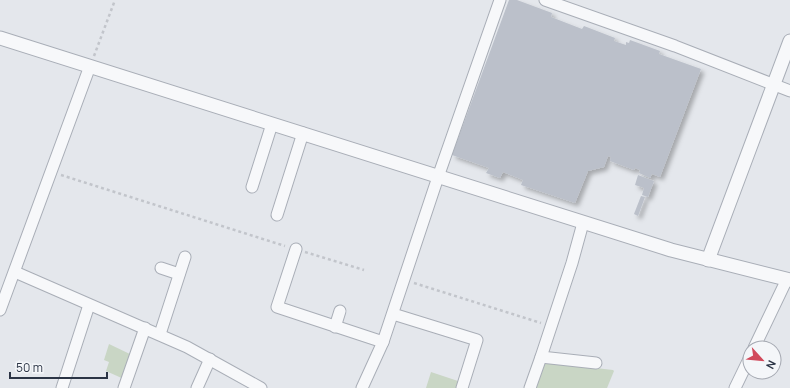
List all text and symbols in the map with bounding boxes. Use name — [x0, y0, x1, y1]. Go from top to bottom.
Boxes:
north arrow — [742, 340, 782, 380]
scale bar — [10, 354, 107, 380]
text: N — [763, 358, 780, 372]
text: 50 m — [16, 359, 43, 376]

